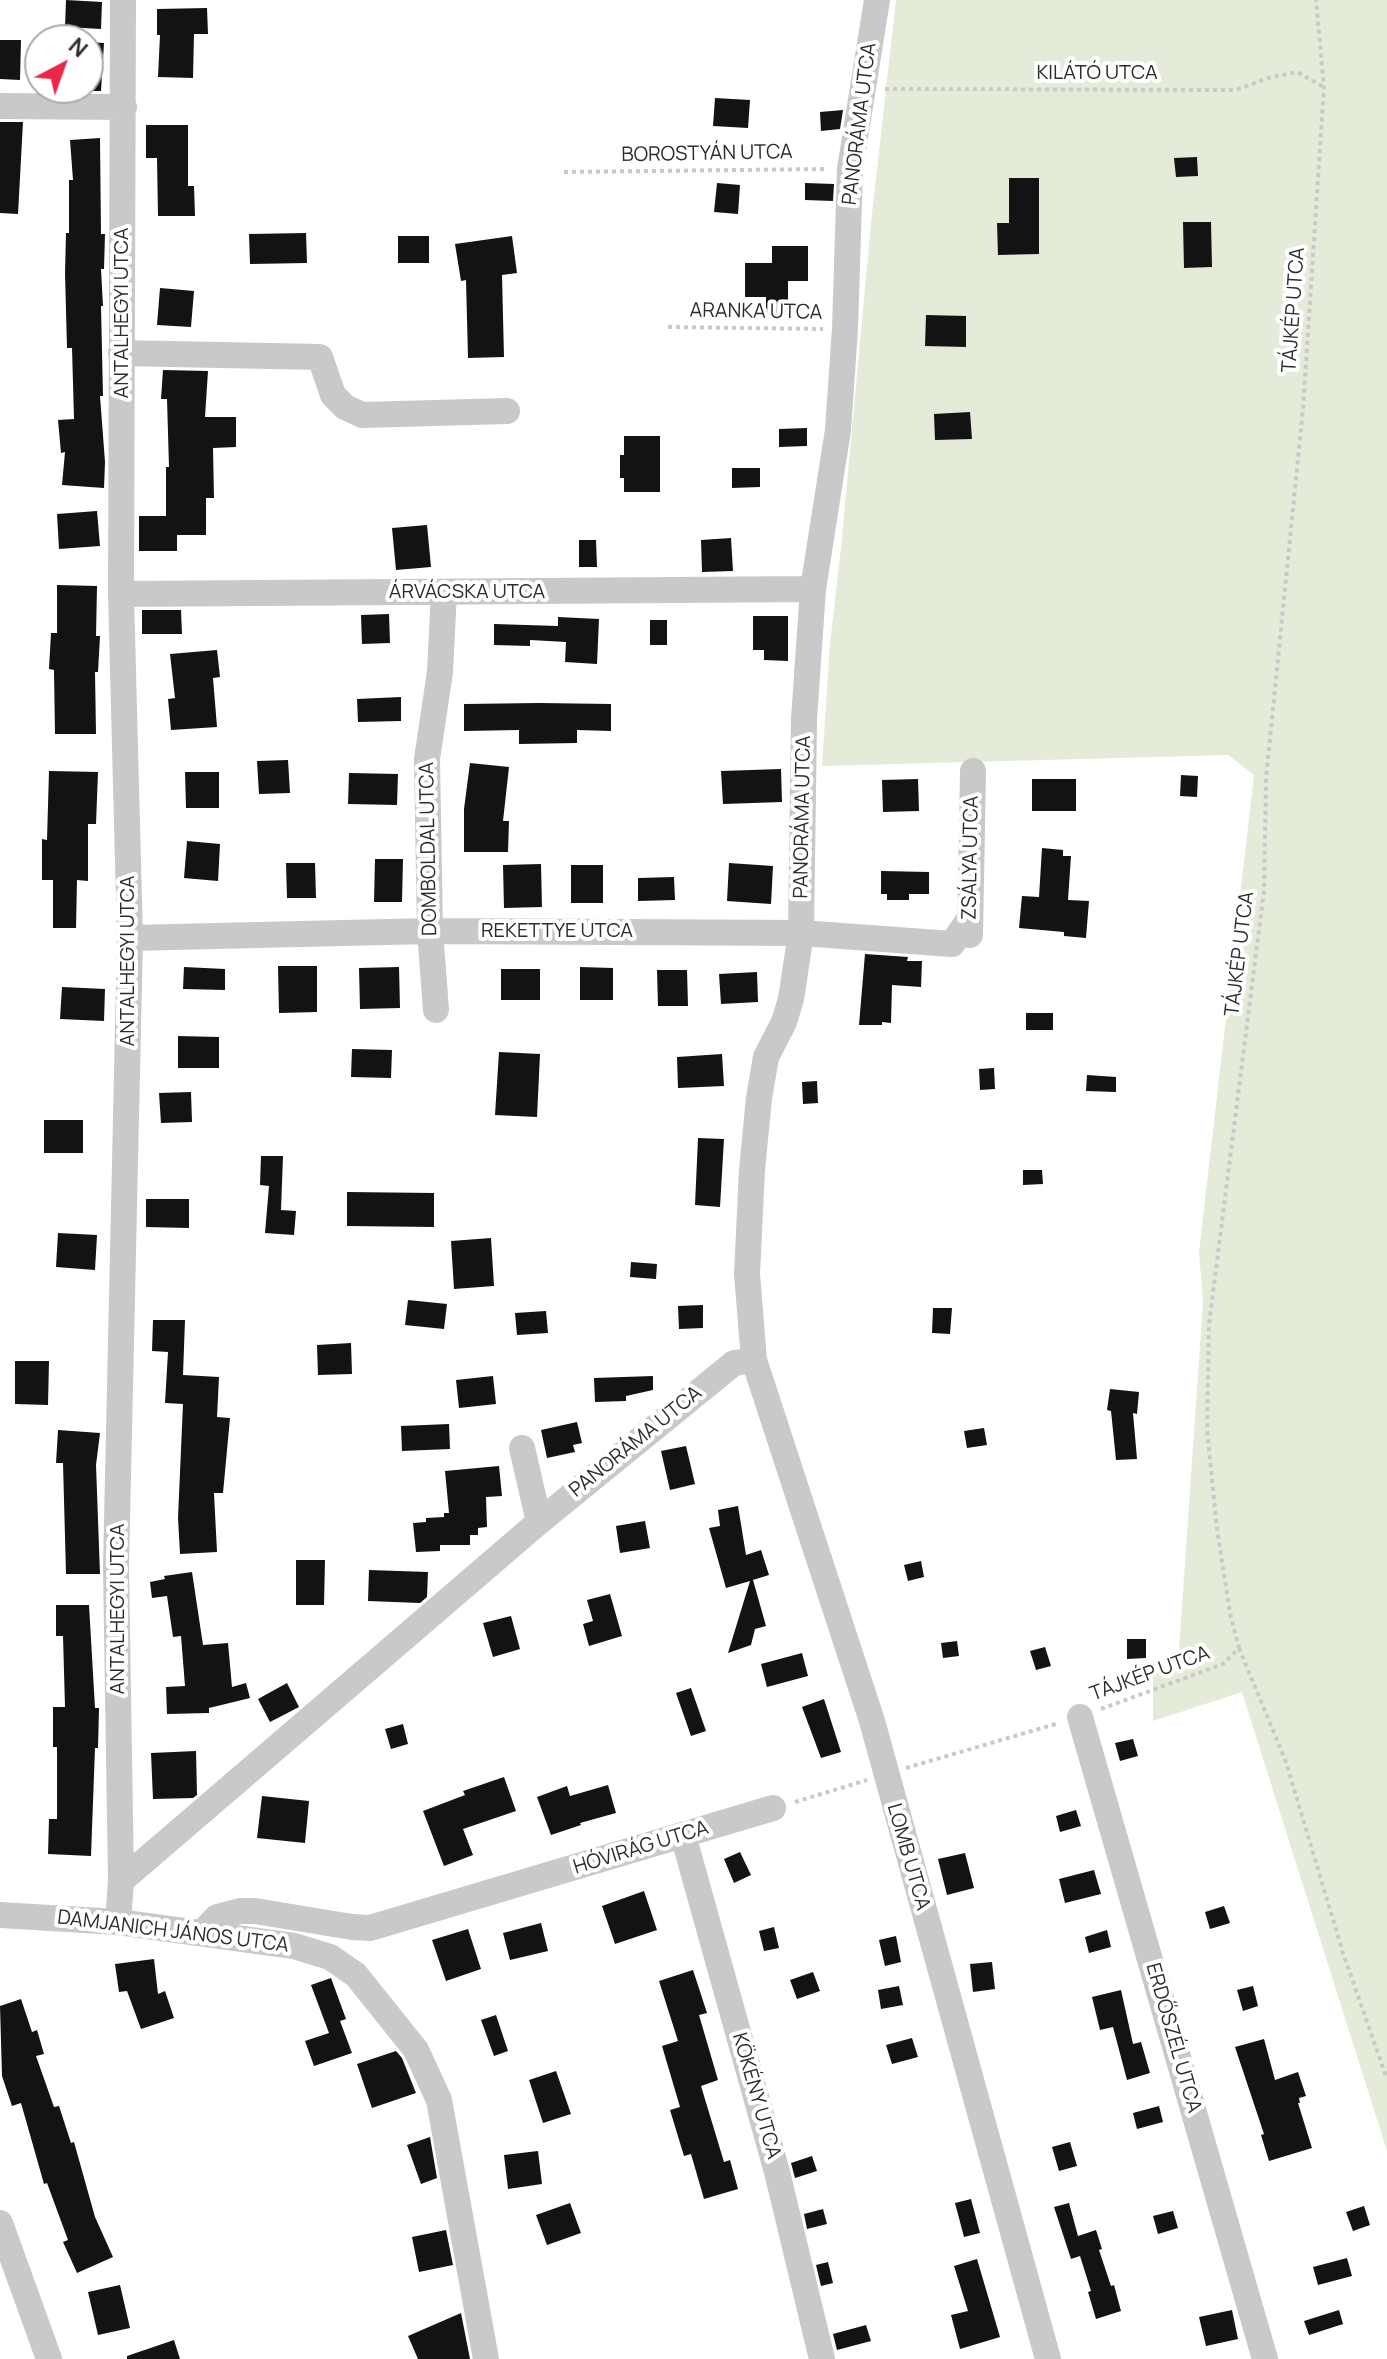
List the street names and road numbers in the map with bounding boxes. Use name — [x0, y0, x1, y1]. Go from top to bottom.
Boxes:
street label: PANORÁMA UTCA — [838, 42, 882, 206]
street label: KILÁTÓ UTCA — [1036, 61, 1158, 85]
street label: BOROSTYÁN UTCA — [621, 141, 793, 167]
street label: ANTALHEGYI UTCA — [110, 228, 134, 398]
street label: TÁJKÉP UTCA — [1278, 247, 1310, 373]
street label: ARANKA UTCA — [689, 299, 823, 325]
street label: ÁRVÁCSKA UTCA — [389, 580, 545, 604]
street label: PANORÁMA UTCA — [790, 735, 816, 899]
street label: DOMBOLDAL UTCA — [415, 762, 443, 936]
street label: ZSÁLYA UTCA — [958, 796, 984, 920]
street label: ANTALHEGYI UTCA — [116, 876, 140, 1046]
street label: TÁJKÉP UTCA — [1220, 890, 1260, 1018]
street label: REKETTYE UTCA — [481, 919, 633, 943]
street label: PANORÁMA UTCA — [565, 1381, 707, 1503]
street label: ANTALHEGYI UTCA — [106, 1524, 130, 1694]
street label: TÁJKÉP UTCA — [1087, 1641, 1213, 1707]
street label: LOMB UTCA — [881, 1801, 935, 1913]
street label: HÓVIRÁG UTCA — [571, 1816, 711, 1880]
street label: DAMJANICH JÁNOS UTCA — [56, 1906, 290, 1958]
street label: ERDŐSZÉL UTCA — [1140, 1960, 1206, 2116]
street label: KÖKÉNY UTCA — [727, 2030, 785, 2162]

